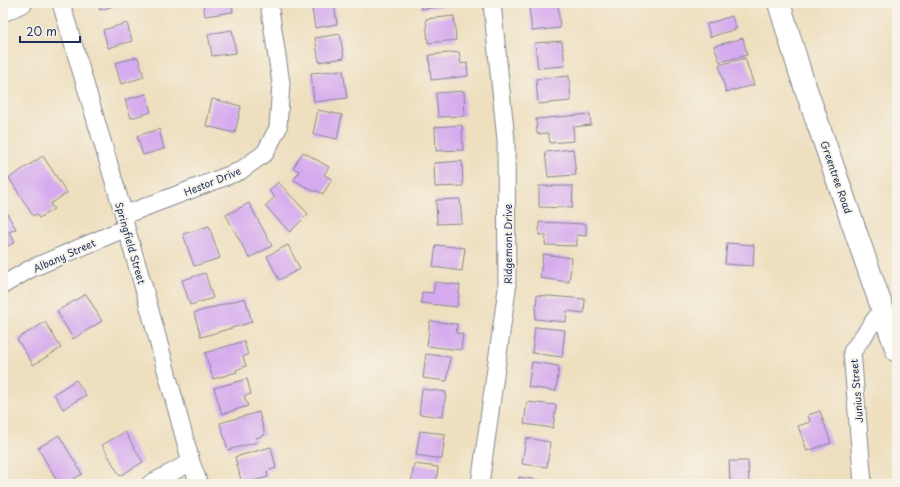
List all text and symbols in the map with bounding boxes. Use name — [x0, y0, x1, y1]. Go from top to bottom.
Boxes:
scale bar — [20, 18, 80, 44]
text: 20 m — [26, 22, 57, 40]
street label: Greentree Road — [818, 139, 857, 216]
street label: Hestor Drive — [181, 163, 243, 199]
street label: Springfield Street — [112, 200, 150, 286]
street label: Ridgemont Drive — [500, 204, 515, 284]
street label: Albany Street — [30, 235, 98, 275]
street label: Junius Street — [846, 359, 866, 423]

